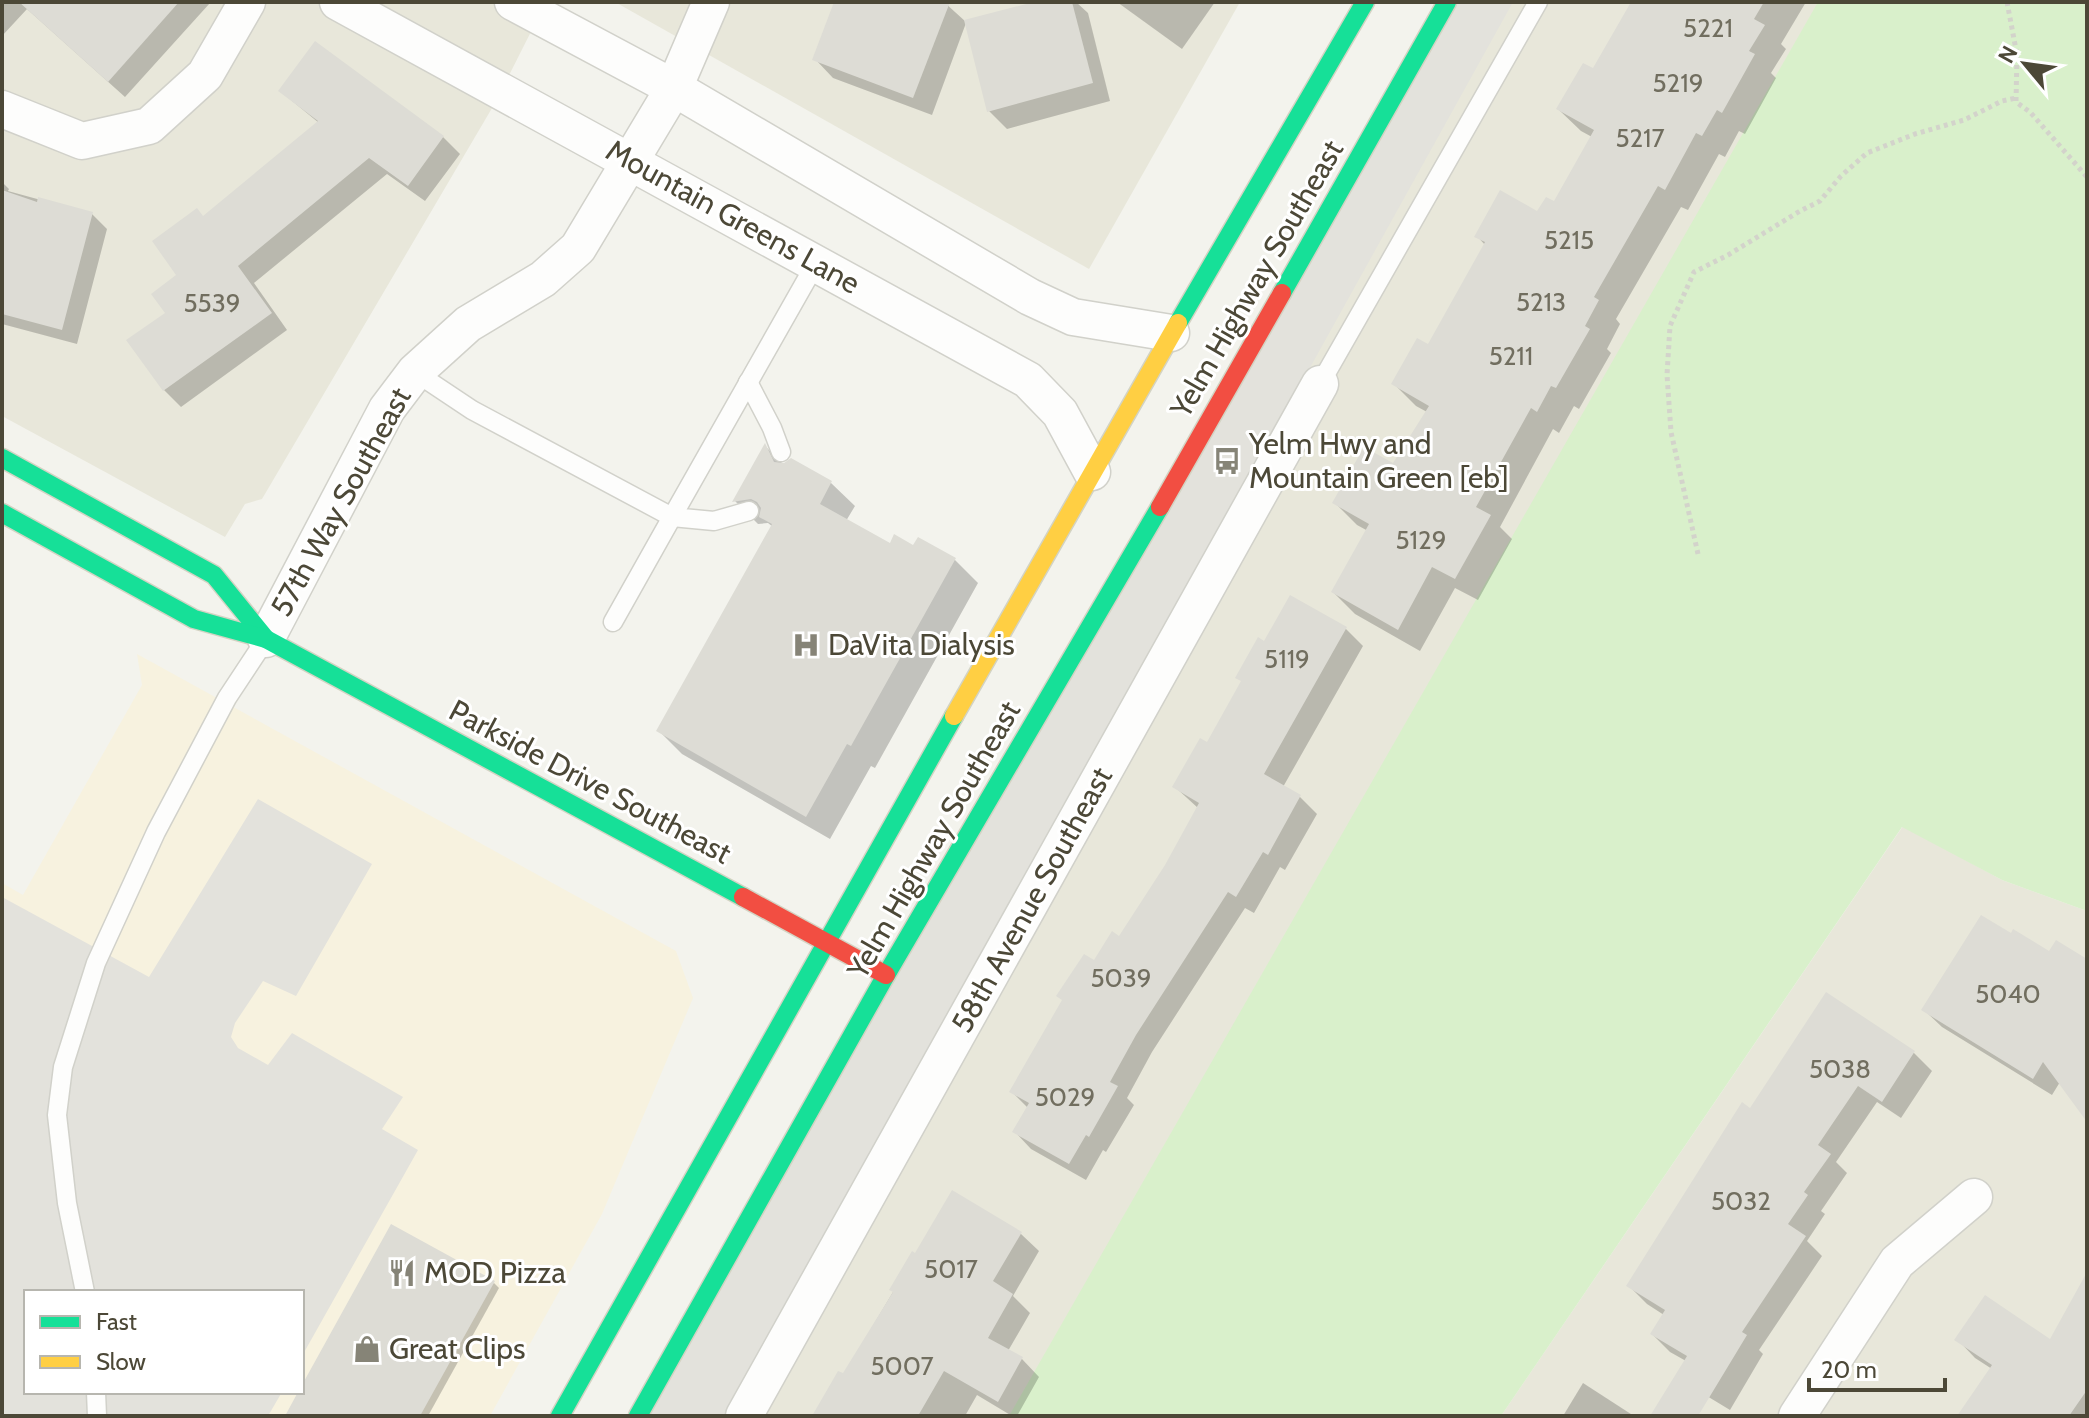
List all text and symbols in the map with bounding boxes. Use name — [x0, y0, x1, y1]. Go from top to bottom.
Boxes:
house number: 5221 — [1683, 12, 1733, 44]
north arrow — [1985, 24, 2065, 104]
text: N — [1992, 41, 2024, 68]
house number: 5219 — [1653, 67, 1703, 99]
house number: 5217 — [1615, 122, 1665, 154]
street label: Mountain Greens Lane — [600, 131, 867, 302]
street label: Yelm Highway Southeast — [1162, 134, 1351, 425]
house number: 5215 — [1544, 224, 1594, 256]
house number: 5213 — [1516, 286, 1566, 318]
house number: 5539 — [184, 287, 240, 319]
house number: 5211 — [1489, 340, 1533, 372]
street label: 57th Way Southeast — [262, 381, 419, 623]
place label: Yelm Hwy and Mountain Green [eb] — [1248, 425, 1509, 496]
bus stop icon: Yelm Hwy and Mountain Green [eb] — [1212, 446, 1242, 476]
house number: 5129 — [1396, 524, 1446, 556]
place label: DaVita Dialysis — [828, 626, 1015, 663]
hospital icon: DaVita Dialysis — [791, 630, 821, 660]
house number: 5119 — [1264, 643, 1310, 675]
street label: Parkside Drive Southeast — [443, 692, 738, 872]
street label: Yelm Highway Southeast — [839, 695, 1028, 986]
street label: 58th Avenue Southeast — [943, 761, 1120, 1039]
house number: 5039 — [1090, 962, 1152, 994]
house number: 5040 — [1975, 978, 2041, 1010]
house number: 5038 — [1809, 1053, 1871, 1085]
house number: 5029 — [1035, 1081, 1095, 1113]
house number: 5032 — [1711, 1185, 1771, 1217]
house number: 5017 — [924, 1253, 978, 1285]
place label: MOD Pizza — [424, 1254, 566, 1291]
restaurant icon: MOD Pizza — [387, 1258, 417, 1288]
legend — [24, 1290, 304, 1394]
text: Fast — [96, 1307, 137, 1336]
place label: Great Clips — [389, 1330, 525, 1367]
shop icon: Great Clips — [352, 1334, 382, 1364]
scale bar — [1809, 1342, 1945, 1392]
text: Slow — [96, 1347, 146, 1376]
house number: 5007 — [870, 1350, 934, 1382]
text: 20 m — [1821, 1355, 1877, 1384]

